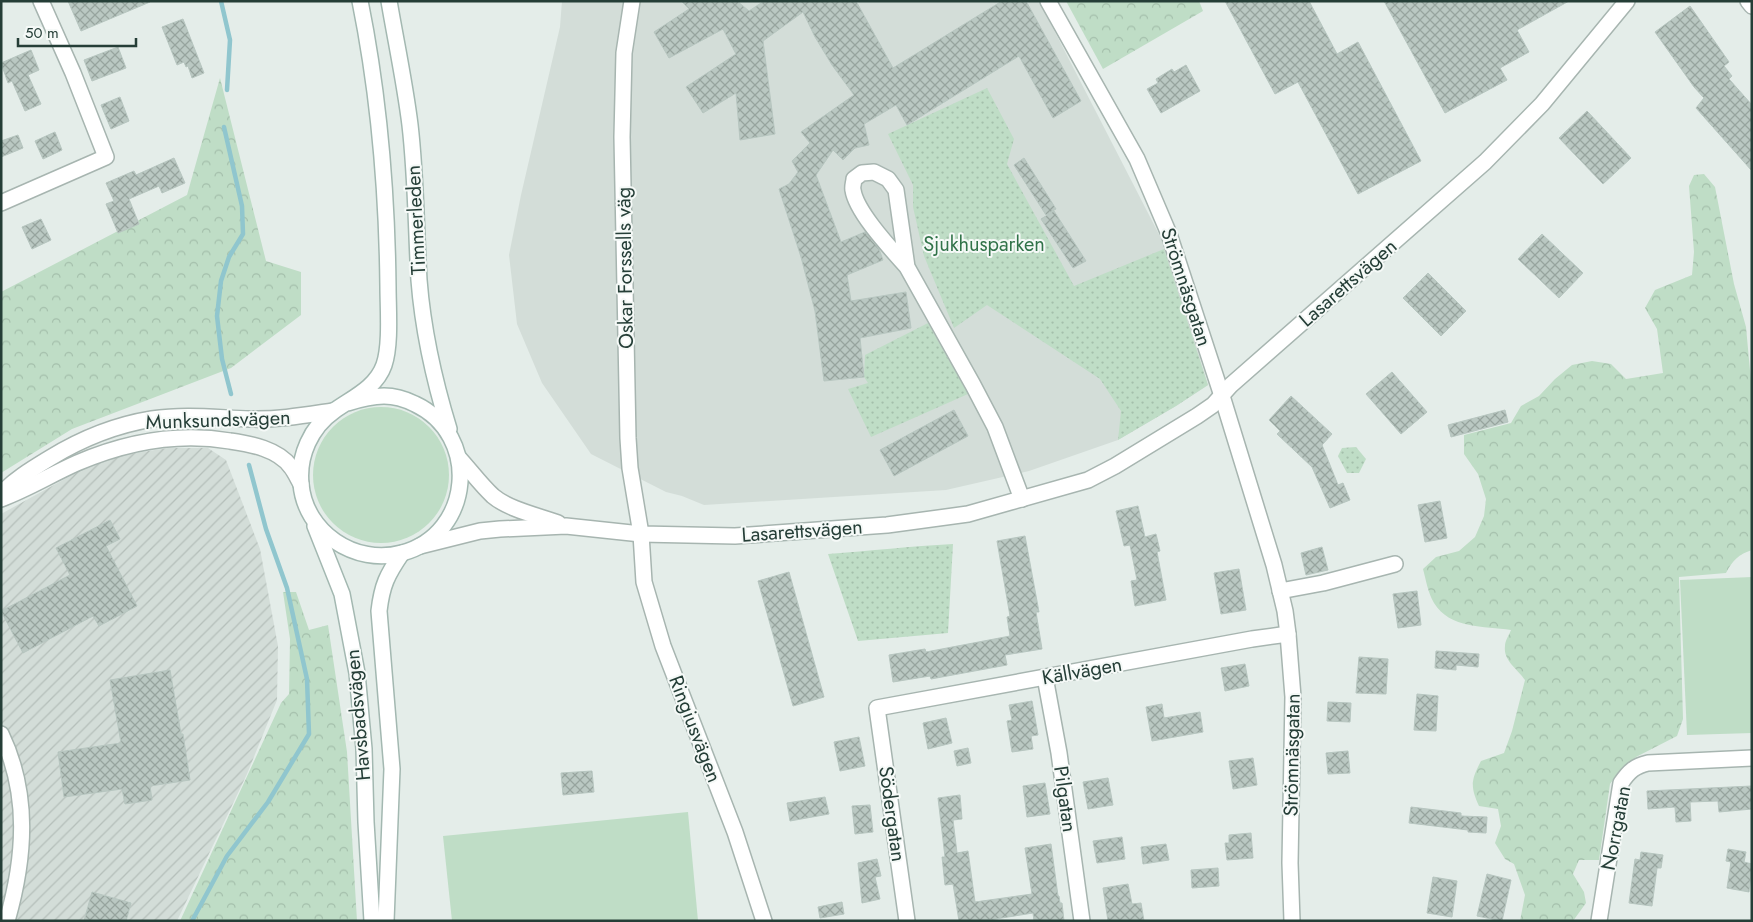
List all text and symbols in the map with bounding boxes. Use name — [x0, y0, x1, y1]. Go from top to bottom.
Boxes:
scale bar — [18, 15, 135, 47]
text: 50 m — [25, 22, 59, 44]
street label: Timmerleden — [399, 164, 433, 276]
street label: Oskar Forssells väg — [609, 187, 641, 349]
street label: Strömnäsgatan — [1153, 224, 1219, 350]
park label: Sjukhusparken — [923, 230, 1045, 259]
street label: Lasarettsvägen — [1293, 232, 1403, 334]
street label: Munksundsvägen — [145, 403, 291, 437]
street label: Lasarettsvägen — [740, 512, 864, 550]
street label: Havsbadsvägen — [338, 648, 378, 782]
street label: Källvägen — [1040, 650, 1124, 692]
street label: Ringiusvägen — [661, 671, 729, 787]
street label: Strömnäsgatan — [1276, 693, 1308, 817]
street label: Södergatan — [871, 764, 913, 864]
street label: Pilgatan — [1046, 764, 1084, 834]
street label: Norrgatan — [1594, 783, 1638, 873]

